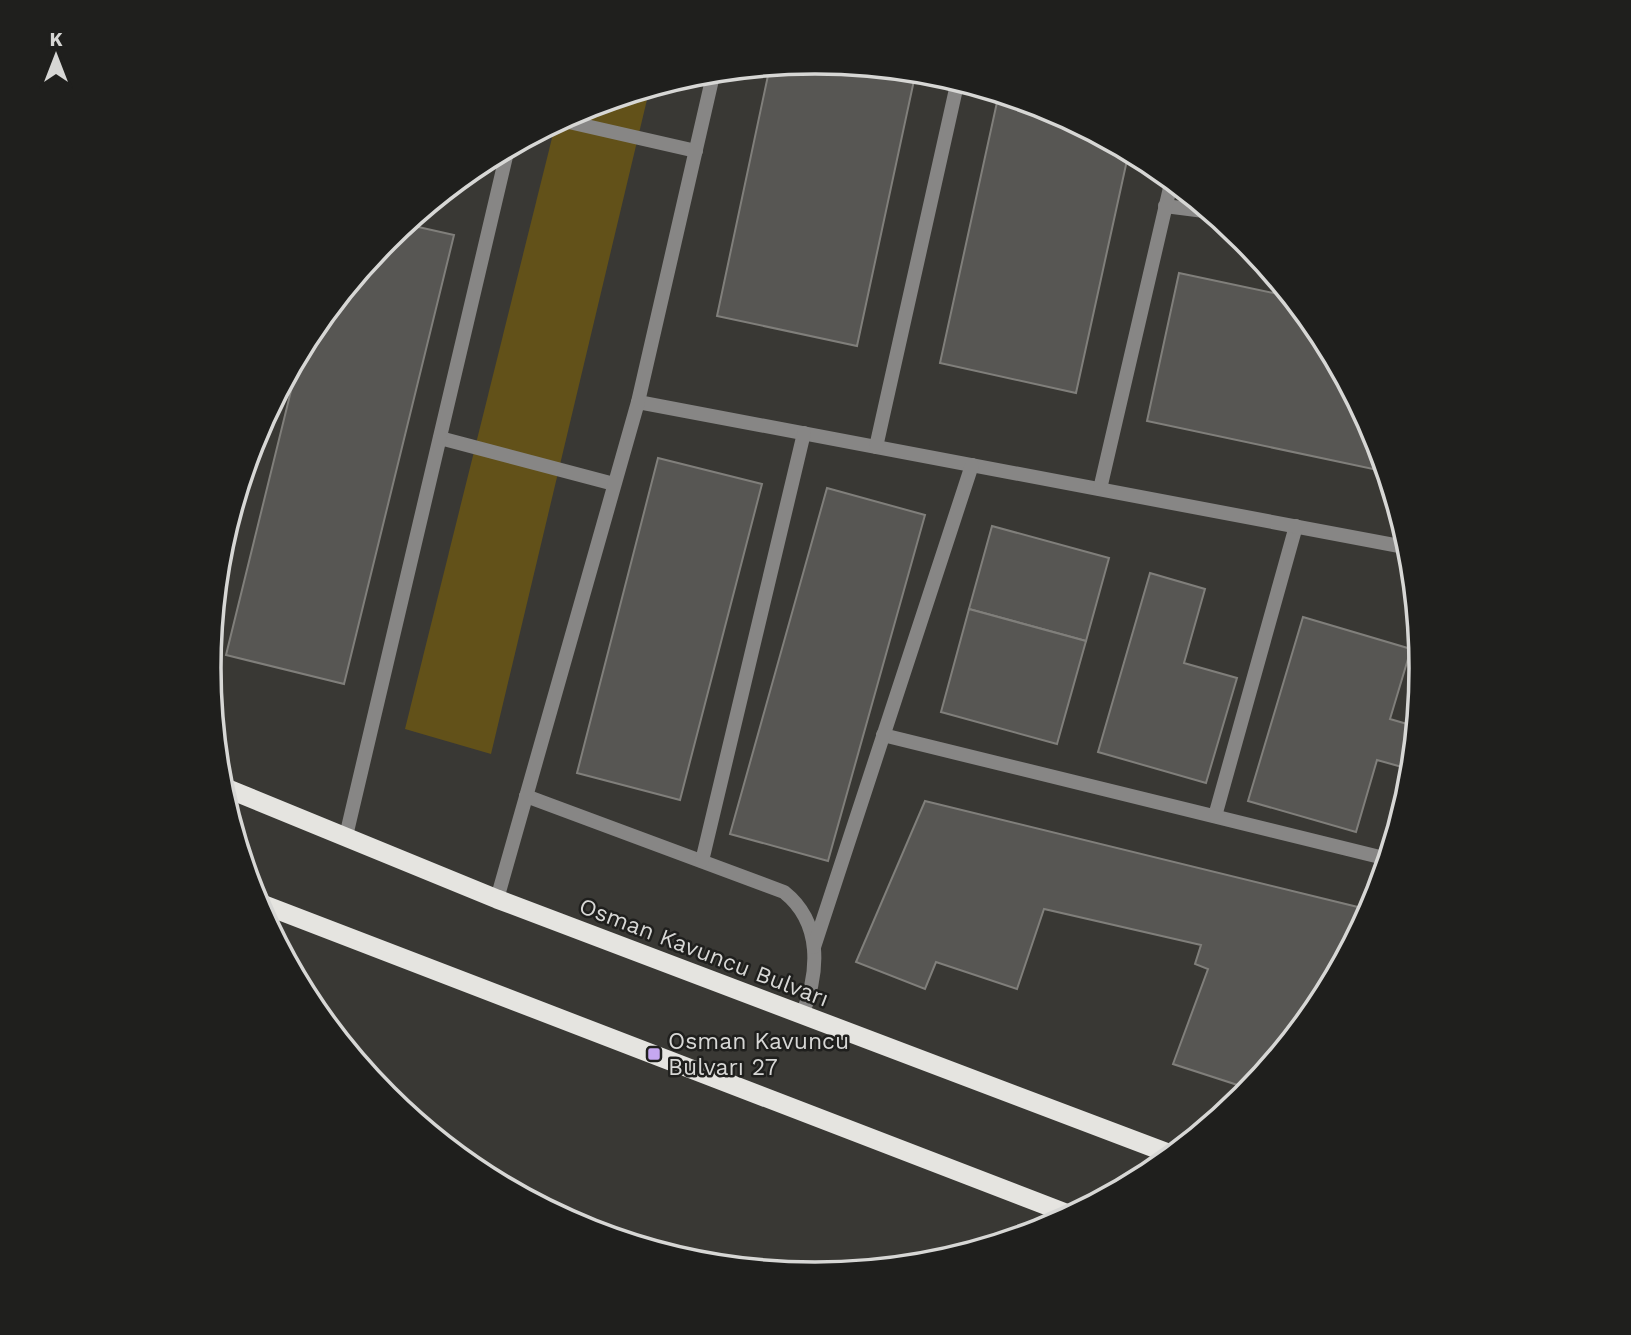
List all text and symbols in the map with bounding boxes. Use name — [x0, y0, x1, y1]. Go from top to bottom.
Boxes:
north arrow — [21, 21, 91, 91]
text: K — [49, 28, 63, 51]
street label: Osman Kavuncu Bulvarı — [575, 892, 832, 1013]
place label: Osman Kavuncu Bulvarı 27 — [668, 1028, 849, 1081]
marker: Osman Kavuncu Bulvarı 27 — [646, 1046, 662, 1062]

